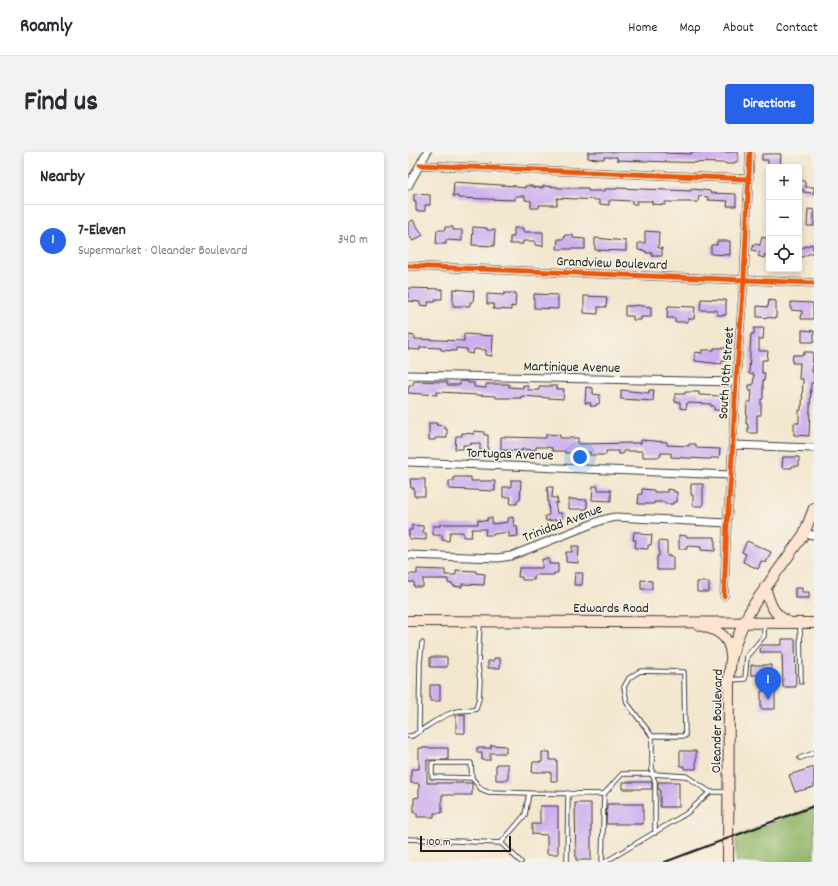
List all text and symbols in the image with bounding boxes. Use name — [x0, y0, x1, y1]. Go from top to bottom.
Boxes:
text: Roamly — [20, 14, 72, 41]
text: Home — [628, 18, 657, 38]
text: Map — [679, 18, 701, 38]
text: About — [723, 18, 754, 38]
text: Contact — [776, 18, 818, 38]
text: Find us — [24, 84, 98, 124]
button: Directions — [725, 84, 814, 124]
map controls — [766, 164, 802, 272]
button: + — [766, 164, 802, 200]
text: Nearby — [40, 166, 84, 190]
button: − — [766, 200, 802, 236]
text: 7-Eleven — [78, 220, 126, 242]
text: 1 — [52, 231, 54, 250]
text: 340 m — [338, 231, 368, 250]
button: locate — [766, 236, 802, 272]
text: Supermarket · Oleander Boulevard — [78, 242, 247, 261]
street label: Grandview Boulevard — [556, 252, 668, 276]
street label: South 10th Street — [714, 326, 740, 420]
street label: Martinique Avenue — [523, 357, 620, 379]
street label: Tortugas Avenue — [466, 443, 554, 467]
your location — [570, 447, 590, 467]
street label: Trinidad Avenue — [520, 500, 605, 548]
street label: Edwards Road — [573, 599, 649, 619]
pin: 1 — [755, 667, 781, 700]
street label: Oleander Boulevard — [707, 669, 729, 773]
scale bar — [420, 834, 511, 853]
text: 100 m — [426, 835, 450, 851]

